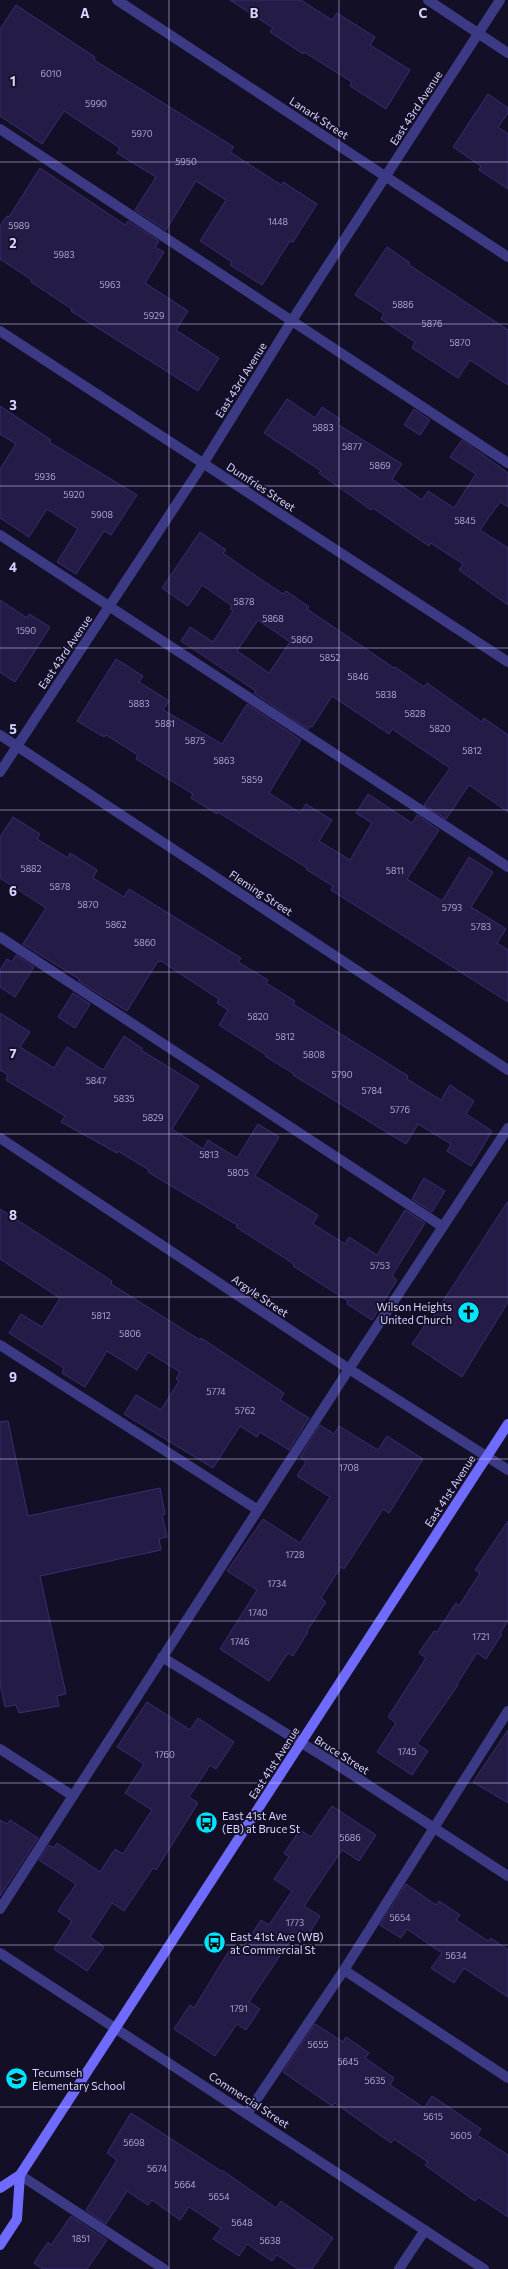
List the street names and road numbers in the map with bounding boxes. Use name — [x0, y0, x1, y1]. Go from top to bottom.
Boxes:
street label: East 43rd Avenue — [387, 68, 445, 147]
street label: Lanark Street — [287, 94, 352, 142]
street label: East 43rd Avenue — [212, 340, 269, 420]
street label: Dumfries Street — [224, 460, 299, 514]
street label: East 43rd Avenue — [35, 612, 94, 691]
street label: Fleming Street — [227, 867, 296, 918]
street label: Argyle Street — [230, 1272, 291, 1320]
street label: East 41st Avenue — [421, 1452, 478, 1529]
street label: East 41st Avenue — [245, 1724, 302, 1801]
street label: Bruce Street — [312, 1733, 372, 1777]
street label: Commercial Street — [207, 2069, 292, 2131]

